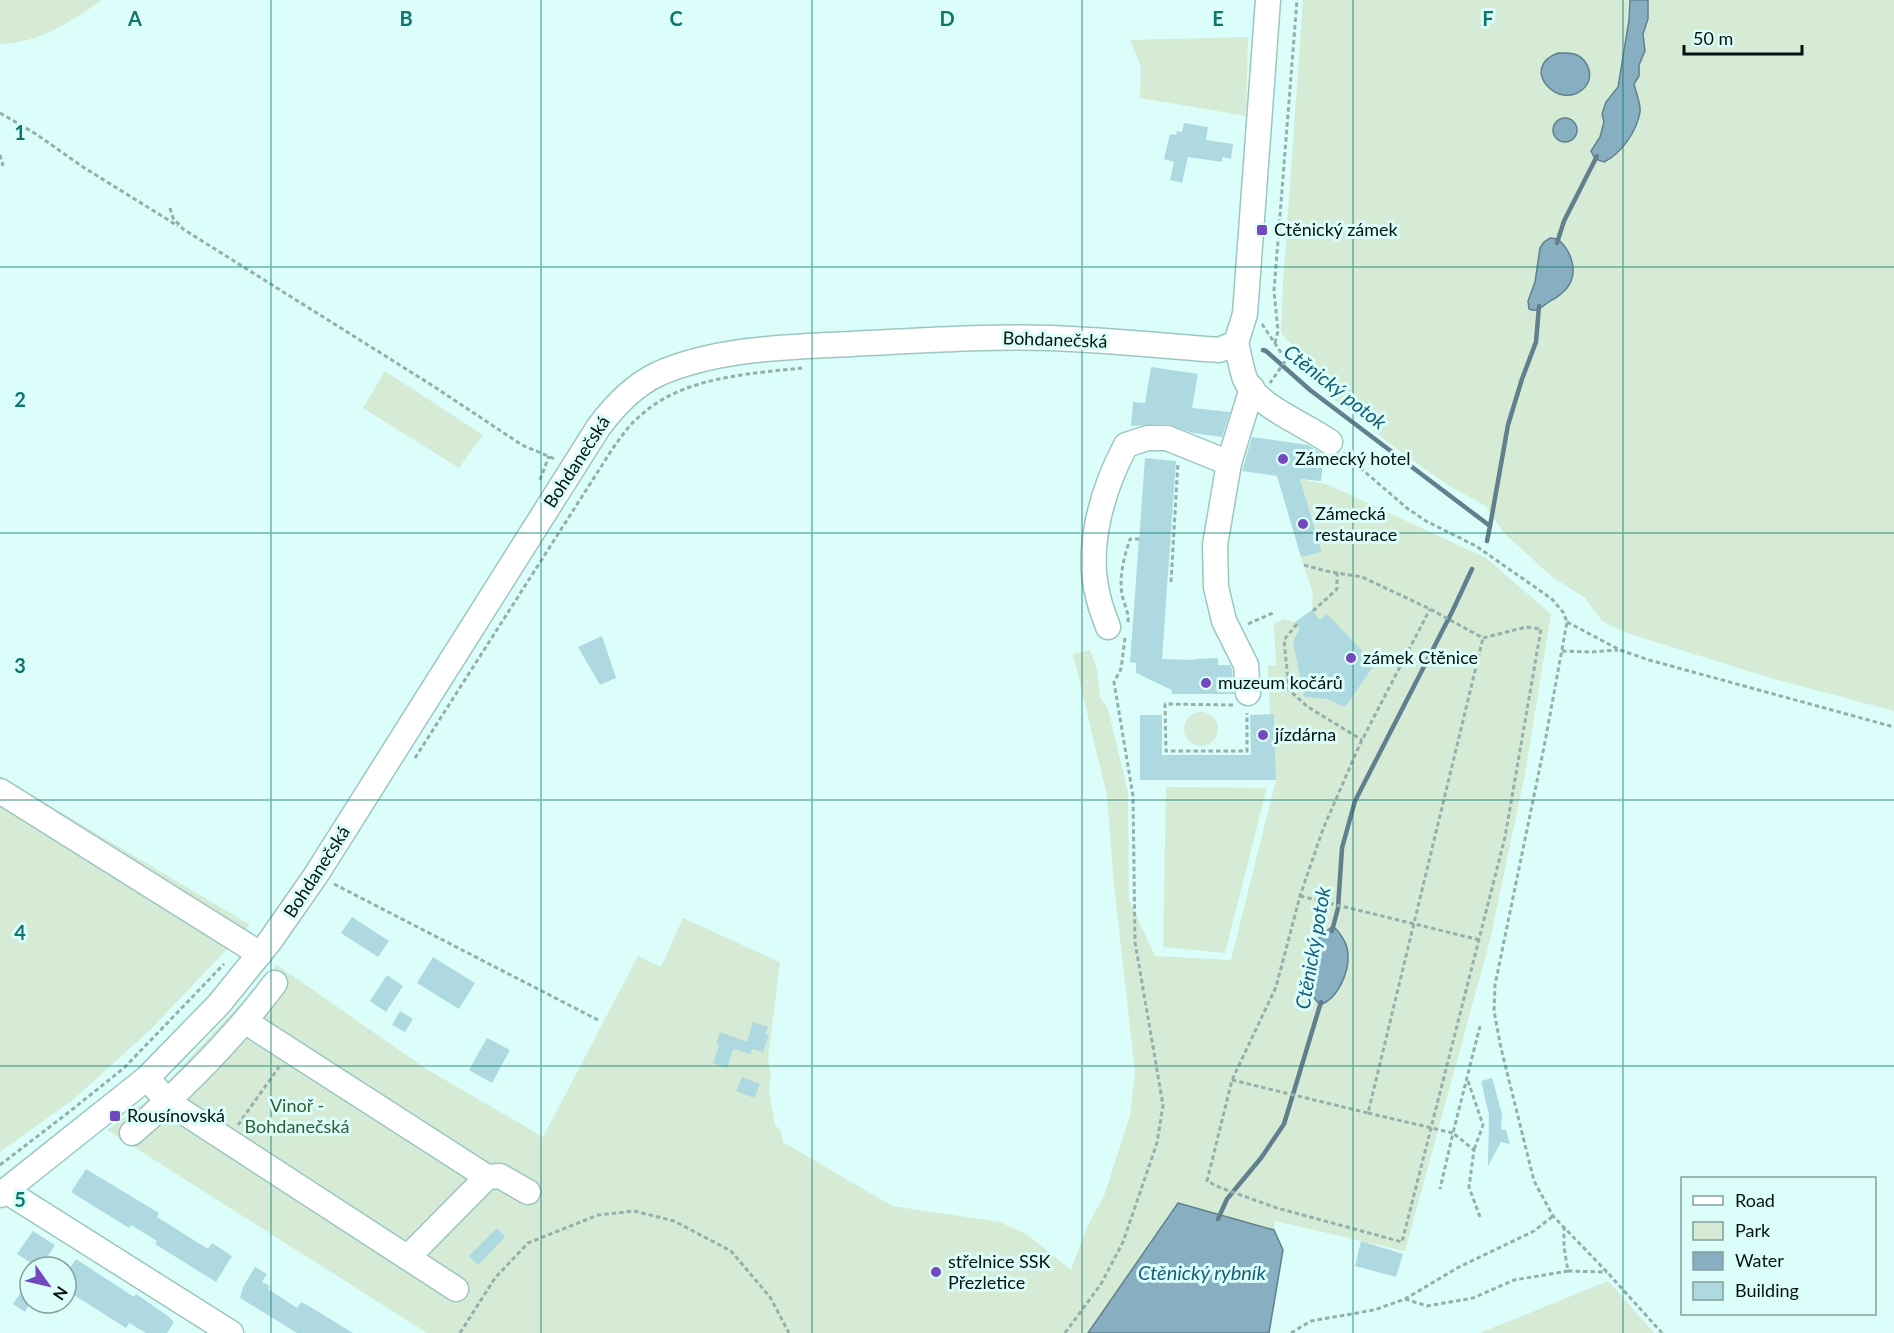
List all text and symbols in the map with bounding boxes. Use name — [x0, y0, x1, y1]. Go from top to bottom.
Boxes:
text: A — [127, 6, 142, 30]
text: B — [399, 6, 413, 30]
text: C — [669, 6, 683, 30]
text: D — [939, 6, 955, 30]
text: E — [1212, 6, 1224, 30]
text: F — [1482, 6, 1494, 30]
scale bar — [1684, 18, 1802, 56]
text: 50 m — [1693, 27, 1733, 49]
text: 1 — [14, 120, 26, 144]
place label: Ctěnický zámek — [1274, 218, 1399, 240]
marker: Ctěnický zámek — [1255, 223, 1269, 237]
street label: Bohdanečská — [1002, 326, 1108, 352]
water label: Ctěnický potok — [1279, 339, 1392, 434]
text: 2 — [14, 387, 26, 411]
street label: Bohdanečská — [538, 412, 614, 511]
place label: Zámecký hotel — [1295, 447, 1410, 469]
marker: Zámecký hotel — [1276, 452, 1290, 466]
place label: Zámecká restaurace — [1315, 502, 1397, 545]
marker: Zámecká restaurace — [1296, 517, 1310, 531]
place label: zámek Ctěnice — [1363, 646, 1478, 668]
marker: zámek Ctěnice — [1344, 651, 1358, 665]
text: 3 — [14, 653, 26, 677]
place label: muzeum kočárů — [1218, 671, 1343, 693]
marker: muzeum kočárů — [1199, 676, 1213, 690]
place label: jízdárna — [1274, 723, 1336, 745]
marker: jízdárna — [1256, 728, 1270, 742]
street label: Bohdanečská — [278, 822, 354, 921]
water label: Ctěnický potok — [1289, 884, 1335, 1011]
text: 4 — [14, 920, 26, 944]
park label: Vinoř - Bohdanečská — [245, 1094, 349, 1137]
place label: Rousínovská — [127, 1104, 225, 1126]
marker: Rousínovská — [108, 1109, 122, 1123]
legend — [1681, 1177, 1876, 1315]
text: 5 — [14, 1187, 26, 1211]
text: Road — [1735, 1189, 1775, 1211]
text: Park — [1735, 1219, 1771, 1241]
text: Water — [1735, 1249, 1784, 1271]
place label: střelnice SSK Přezletice — [948, 1250, 1051, 1293]
north arrow — [18, 1255, 78, 1315]
water label: Ctěnický rybník — [1138, 1260, 1267, 1284]
marker: střelnice SSK Přezletice — [929, 1265, 943, 1279]
text: Building — [1735, 1279, 1799, 1301]
text: N — [50, 1283, 72, 1304]

